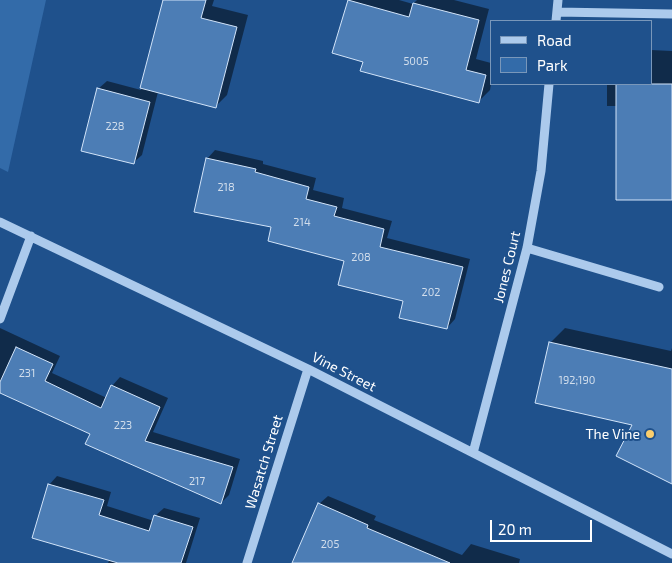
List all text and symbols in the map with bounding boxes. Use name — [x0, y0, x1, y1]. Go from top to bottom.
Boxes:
legend — [490, 20, 652, 85]
text: Road — [537, 31, 572, 49]
house number: 5005 — [403, 54, 429, 68]
text: Park — [537, 56, 568, 74]
house number: 228 — [105, 119, 125, 133]
house number: 218 — [217, 180, 235, 194]
house number: 214 — [293, 215, 311, 229]
street label: Jones Court — [490, 229, 524, 305]
house number: 208 — [351, 250, 371, 264]
house number: 202 — [422, 285, 440, 299]
street label: Vine Street — [309, 349, 379, 395]
house number: 231 — [19, 366, 35, 380]
house number: 192;190 — [559, 373, 595, 387]
street label: Wasatch Street — [242, 413, 286, 511]
house number: 223 — [114, 418, 132, 432]
place label: The Vine — [585, 426, 640, 442]
marker: The Vine — [644, 428, 656, 440]
house number: 217 — [189, 474, 205, 488]
scale bar — [492, 510, 594, 542]
text: 20 m — [498, 520, 532, 538]
house number: 205 — [321, 537, 339, 551]

